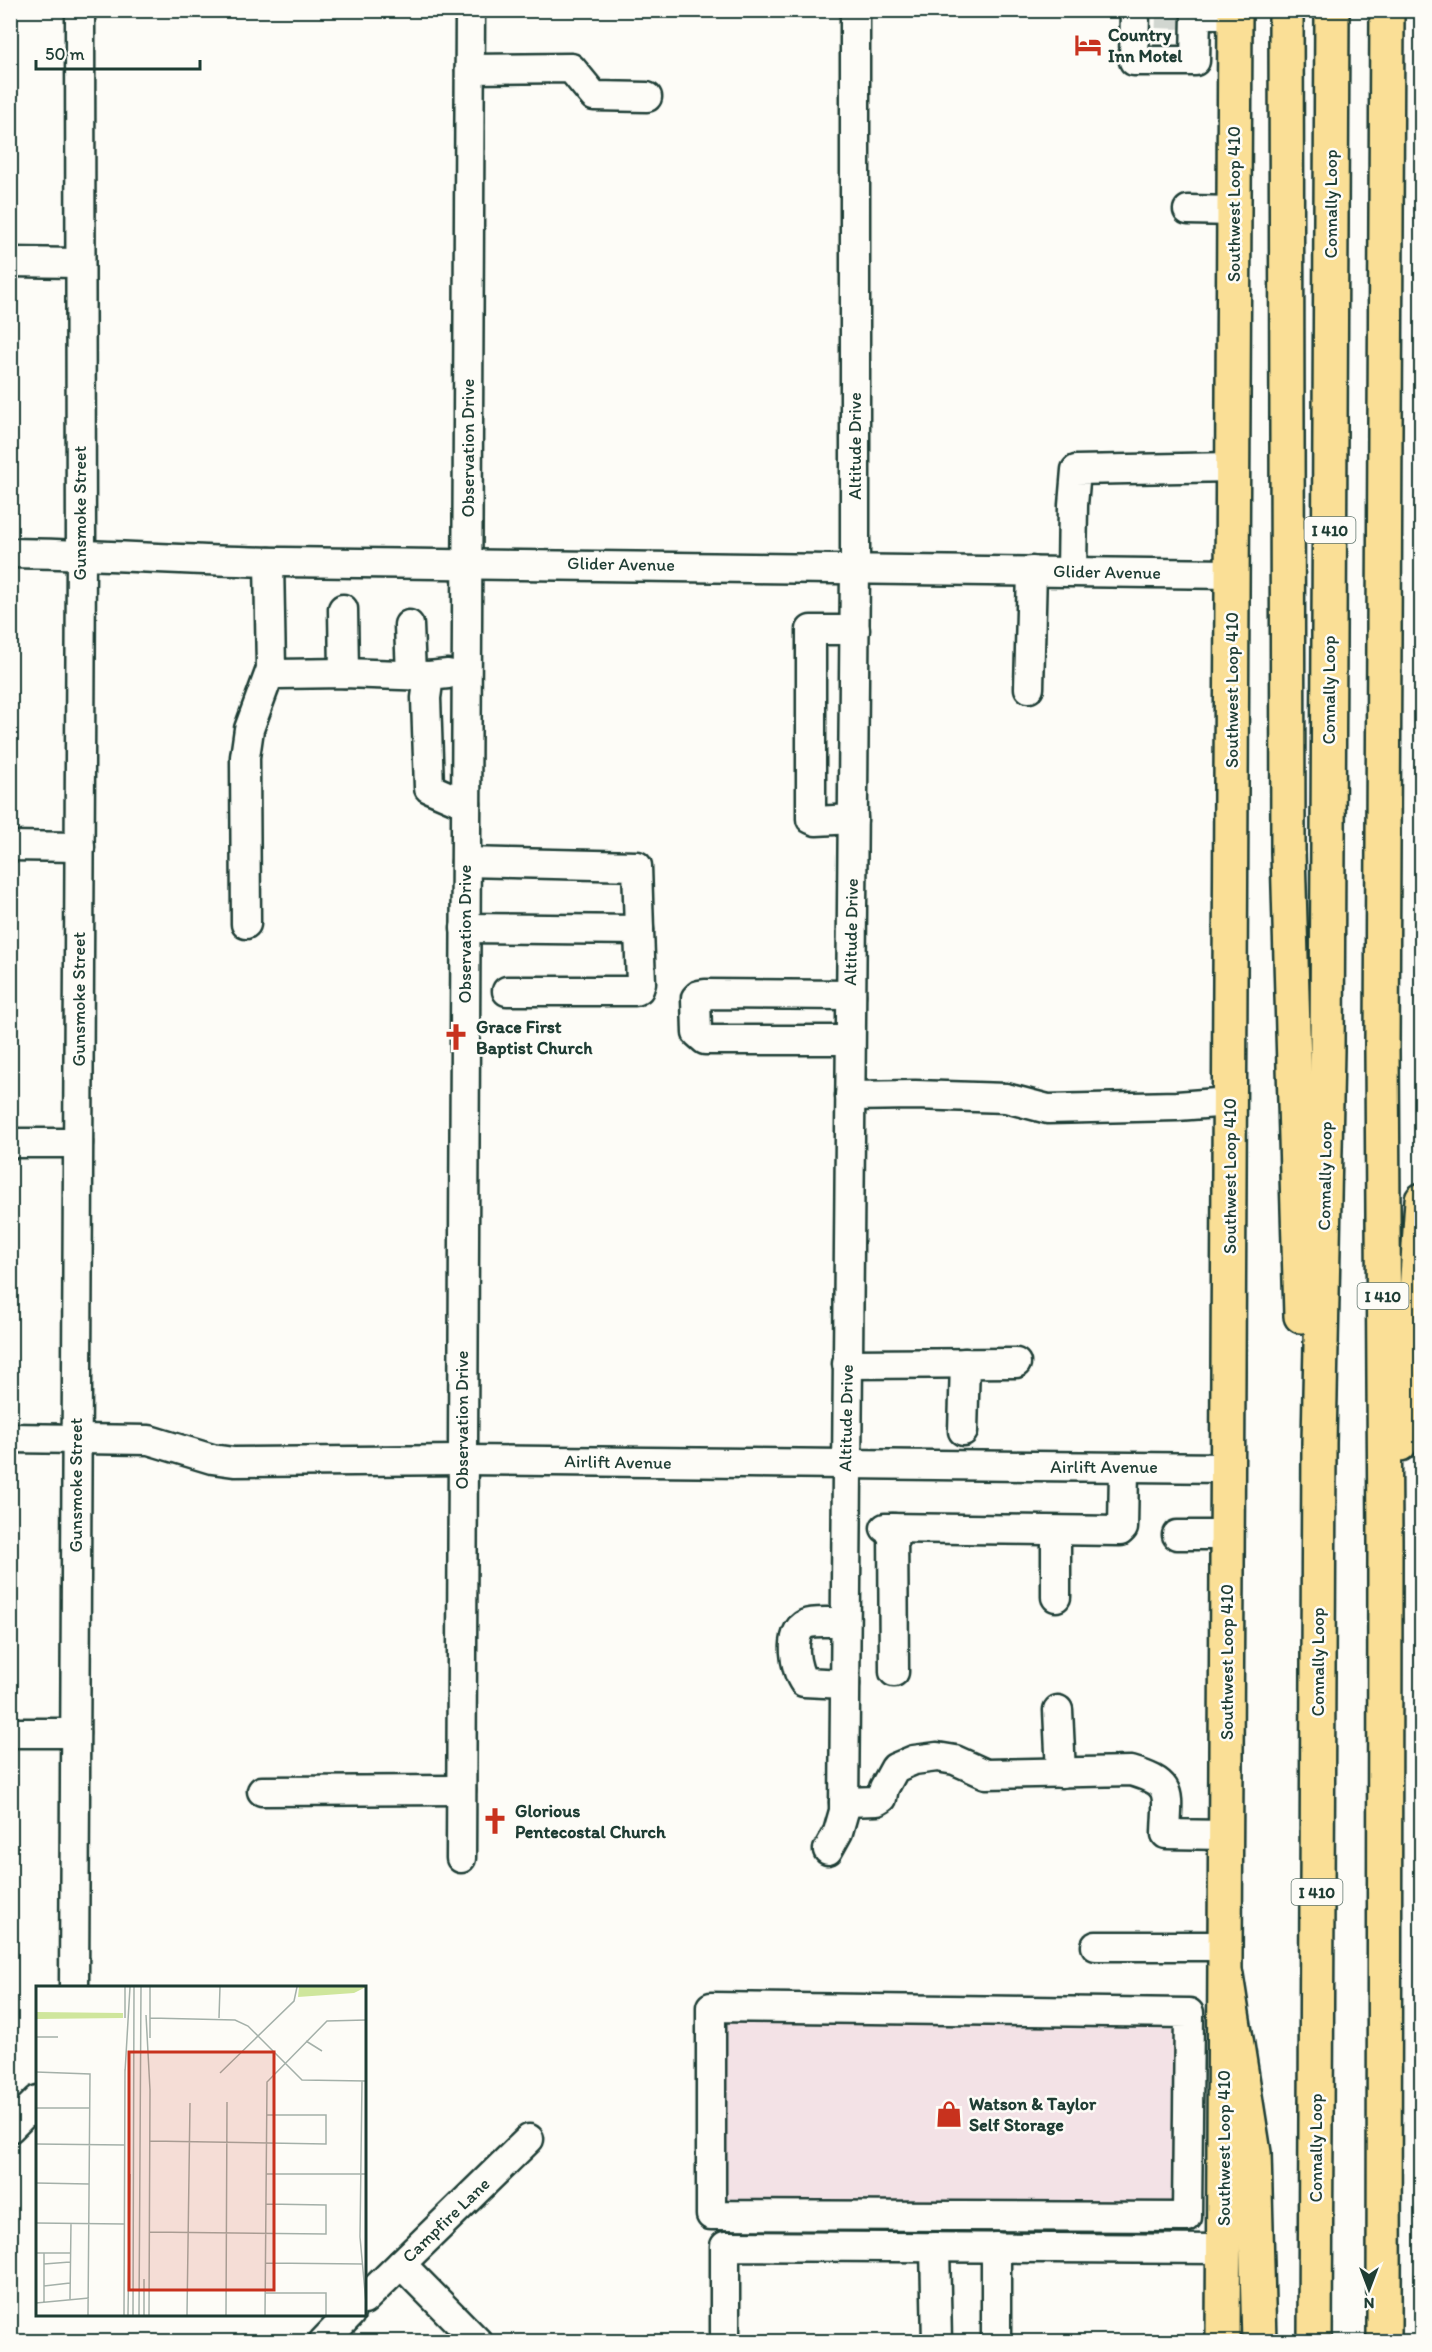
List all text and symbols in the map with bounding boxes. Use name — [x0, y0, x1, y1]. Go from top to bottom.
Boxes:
place label: Country Inn Motel — [1108, 24, 1183, 67]
hotel icon: Country Inn Motel — [1073, 30, 1103, 60]
scale bar — [36, 33, 200, 71]
text: 50 m — [45, 43, 85, 65]
street label: Southwest Loop 410 — [1223, 126, 1245, 282]
street label: Connally Loop — [1320, 149, 1342, 259]
street label: Observation Drive — [457, 379, 479, 517]
street label: Altitude Drive — [844, 392, 866, 500]
street label: Gunsmoke Street — [69, 445, 91, 580]
road number: I 410 — [1304, 517, 1356, 543]
street label: Glider Avenue — [567, 552, 675, 576]
street label: Glider Avenue — [1053, 560, 1161, 584]
street label: Southwest Loop 410 — [1221, 612, 1243, 768]
street label: Connally Loop — [1318, 635, 1340, 745]
street label: Observation Drive — [454, 865, 476, 1003]
street label: Altitude Drive — [839, 878, 863, 986]
street label: Gunsmoke Street — [68, 931, 90, 1066]
place label: Grace First Baptist Church — [476, 1016, 593, 1059]
church icon: Grace First Baptist Church — [441, 1022, 471, 1052]
street label: Southwest Loop 410 — [1219, 1098, 1241, 1254]
street label: Connally Loop — [1313, 1121, 1337, 1231]
road number: I 410 — [1358, 1283, 1408, 1309]
street label: Observation Drive — [451, 1351, 473, 1489]
street label: Altitude Drive — [834, 1364, 858, 1472]
street label: Gunsmoke Street — [65, 1417, 87, 1552]
street label: Airlift Avenue — [564, 1450, 672, 1474]
street label: Airlift Avenue — [1050, 1456, 1158, 1478]
street label: Southwest Loop 410 — [1216, 1584, 1238, 1740]
street label: Connally Loop — [1307, 1607, 1329, 1717]
place label: Glorious Pentecostal Church — [515, 1800, 666, 1843]
church icon: Glorious Pentecostal Church — [480, 1806, 510, 1836]
road number: I 410 — [1292, 1879, 1342, 1905]
inset map — [36, 1986, 366, 2316]
street label: Southwest Loop 410 — [1213, 2070, 1235, 2226]
place label: Watson & Taylor Self Storage — [969, 2093, 1097, 2136]
street label: Connally Loop — [1305, 2093, 1327, 2203]
shop icon: Watson & Taylor Self Storage — [934, 2099, 964, 2129]
street label: Campfire Lane — [398, 2173, 494, 2267]
north arrow — [1339, 2259, 1399, 2319]
text: N — [1364, 2294, 1374, 2313]

